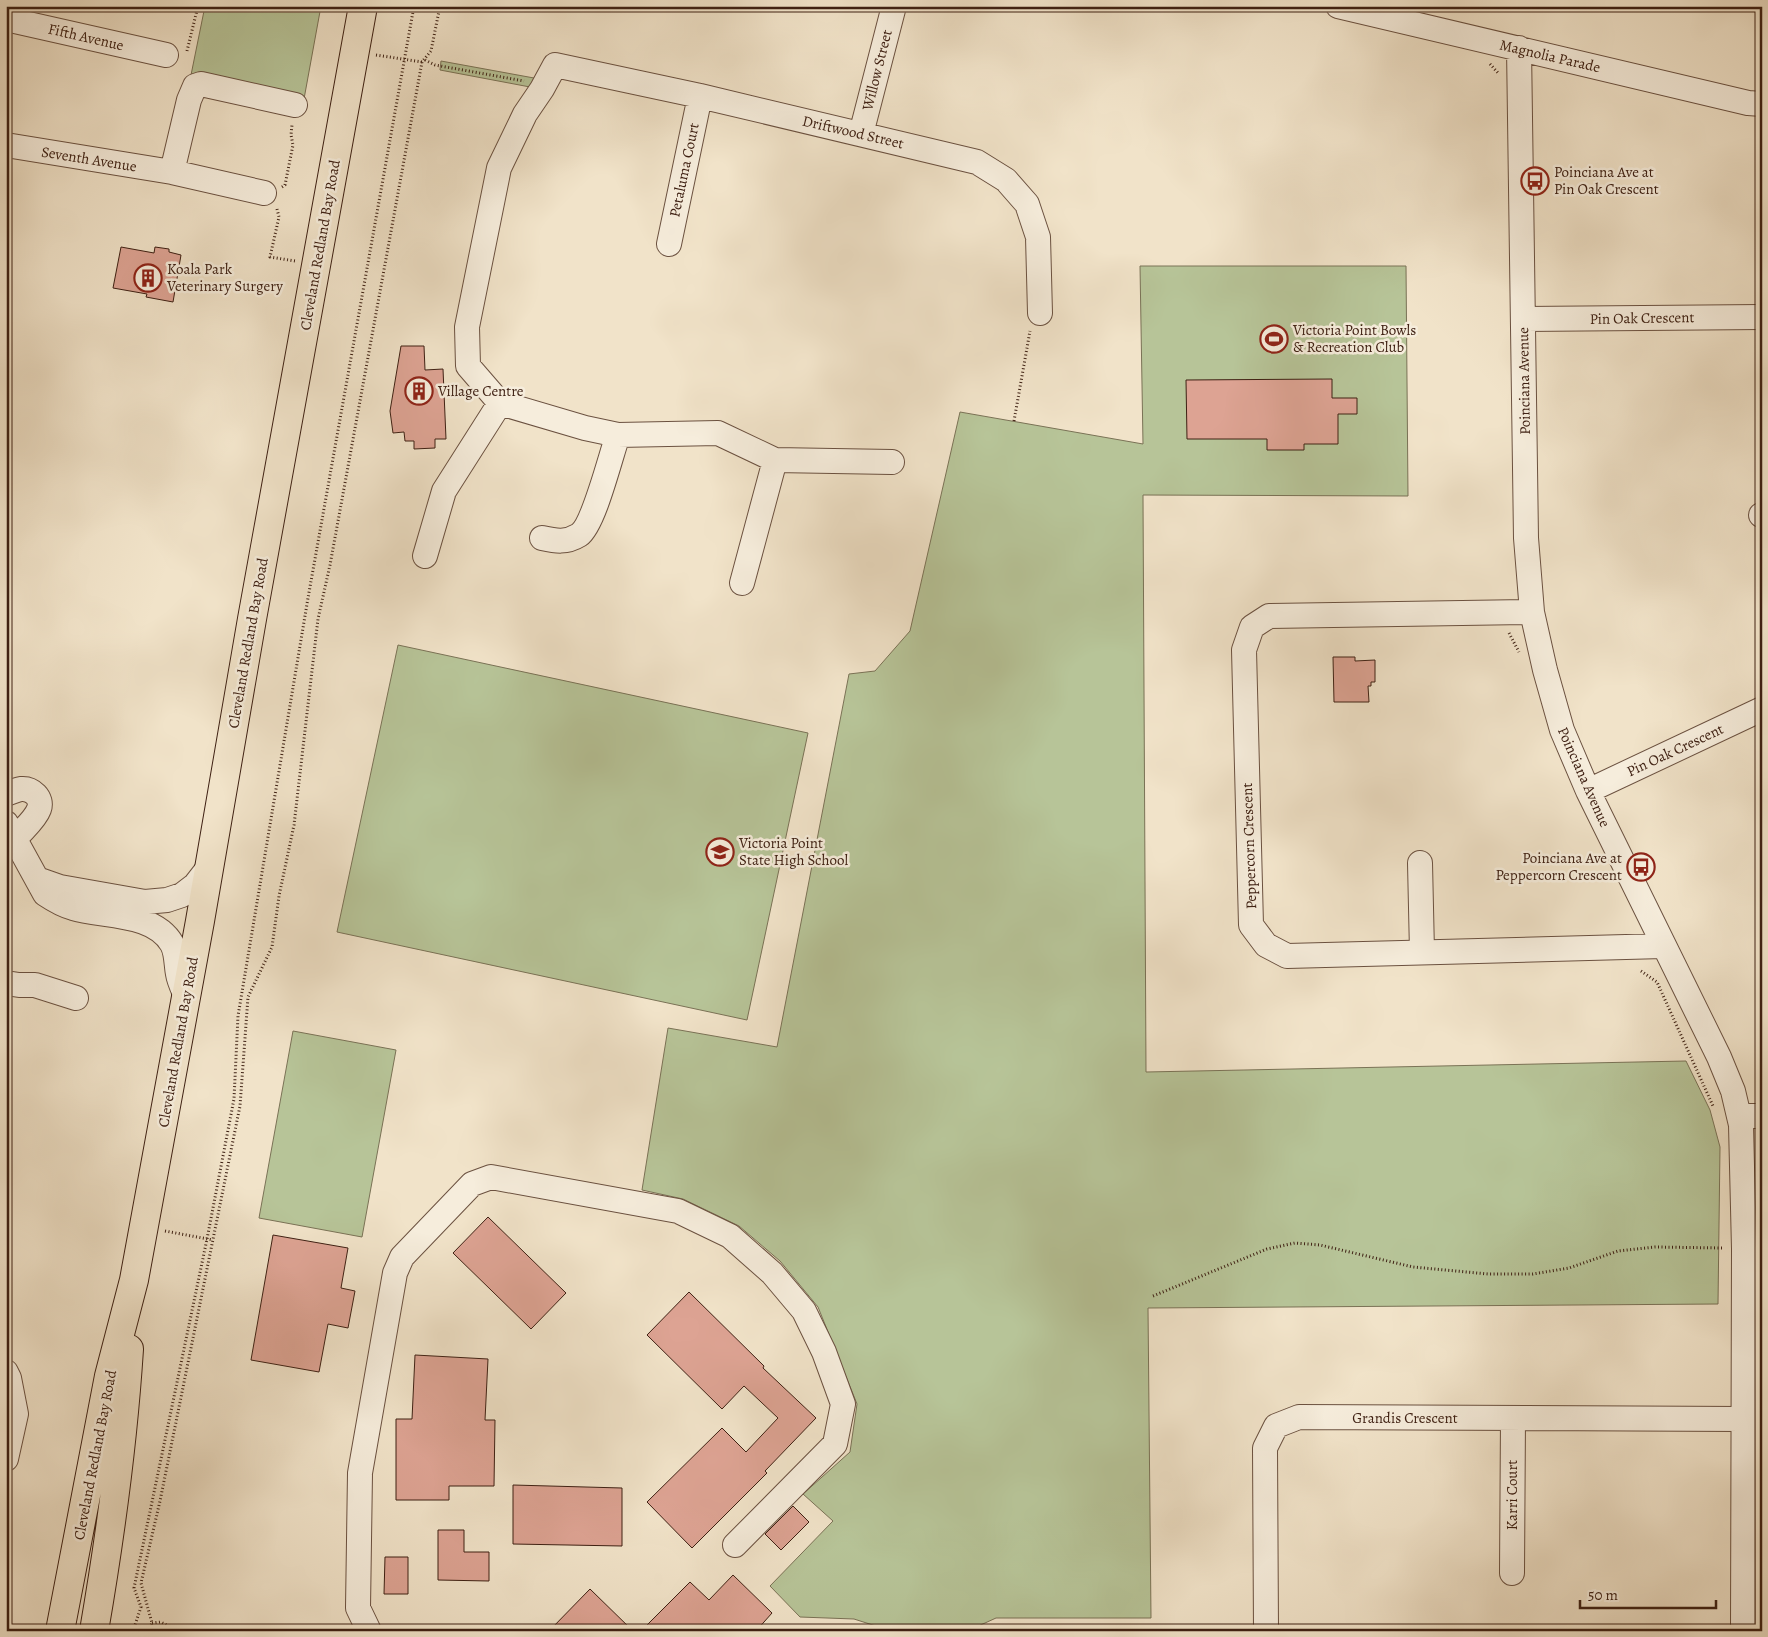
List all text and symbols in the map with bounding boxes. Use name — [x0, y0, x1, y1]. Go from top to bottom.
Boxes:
street label: Fifth Avenue — [46, 19, 126, 55]
street label: Willow Street — [857, 27, 897, 113]
street label: Magnolia Parade — [1498, 35, 1603, 77]
street label: Driftwood Street — [800, 111, 906, 153]
street label: Petaluma Court — [664, 121, 704, 219]
street label: Seventh Avenue — [40, 142, 138, 176]
street label: Cleveland Redland Bay Road — [295, 157, 345, 332]
place label: Poinciana Ave at Pin Oak Crescent — [1554, 162, 1659, 199]
bus stop icon: Poinciana Ave at Pin Oak Crescent — [1520, 166, 1550, 196]
place label: Koala Park Veterinary Surgery — [166, 259, 283, 296]
building icon: Koala Park Veterinary Surgery — [133, 263, 163, 293]
street label: Pin Oak Crescent — [1589, 307, 1695, 329]
place label: Victoria Point Bowls & Recreation Club — [1292, 320, 1416, 357]
sports icon: Victoria Point Bowls & Recreation Club — [1259, 324, 1289, 354]
street label: Poinciana Avenue — [1513, 327, 1535, 435]
building icon: Village Centre — [404, 376, 434, 406]
place label: Village Centre — [437, 381, 524, 401]
street label: Cleveland Redland Bay Road — [223, 555, 273, 730]
street label: Pin Oak Crescent — [1623, 719, 1727, 781]
street label: Poinciana Avenue — [1553, 724, 1615, 831]
street label: Peppercorn Crescent — [1237, 782, 1261, 910]
place label: Victoria Point State High School — [738, 833, 848, 870]
school or university icon: Victoria Point State High School — [705, 837, 735, 867]
place label: Poinciana Ave at Peppercorn Crescent — [1496, 848, 1622, 885]
bus stop icon: Poinciana Ave at Peppercorn Crescent — [1626, 852, 1656, 882]
street label: Cleveland Redland Bay Road — [153, 954, 203, 1129]
street label: Cleveland Redland Bay Road — [69, 1367, 121, 1542]
street label: Grandis Crescent — [1352, 1408, 1458, 1428]
street label: Karri Court — [1502, 1460, 1522, 1530]
scale bar — [1580, 1577, 1717, 1609]
text: 50 m — [1588, 1585, 1618, 1605]

